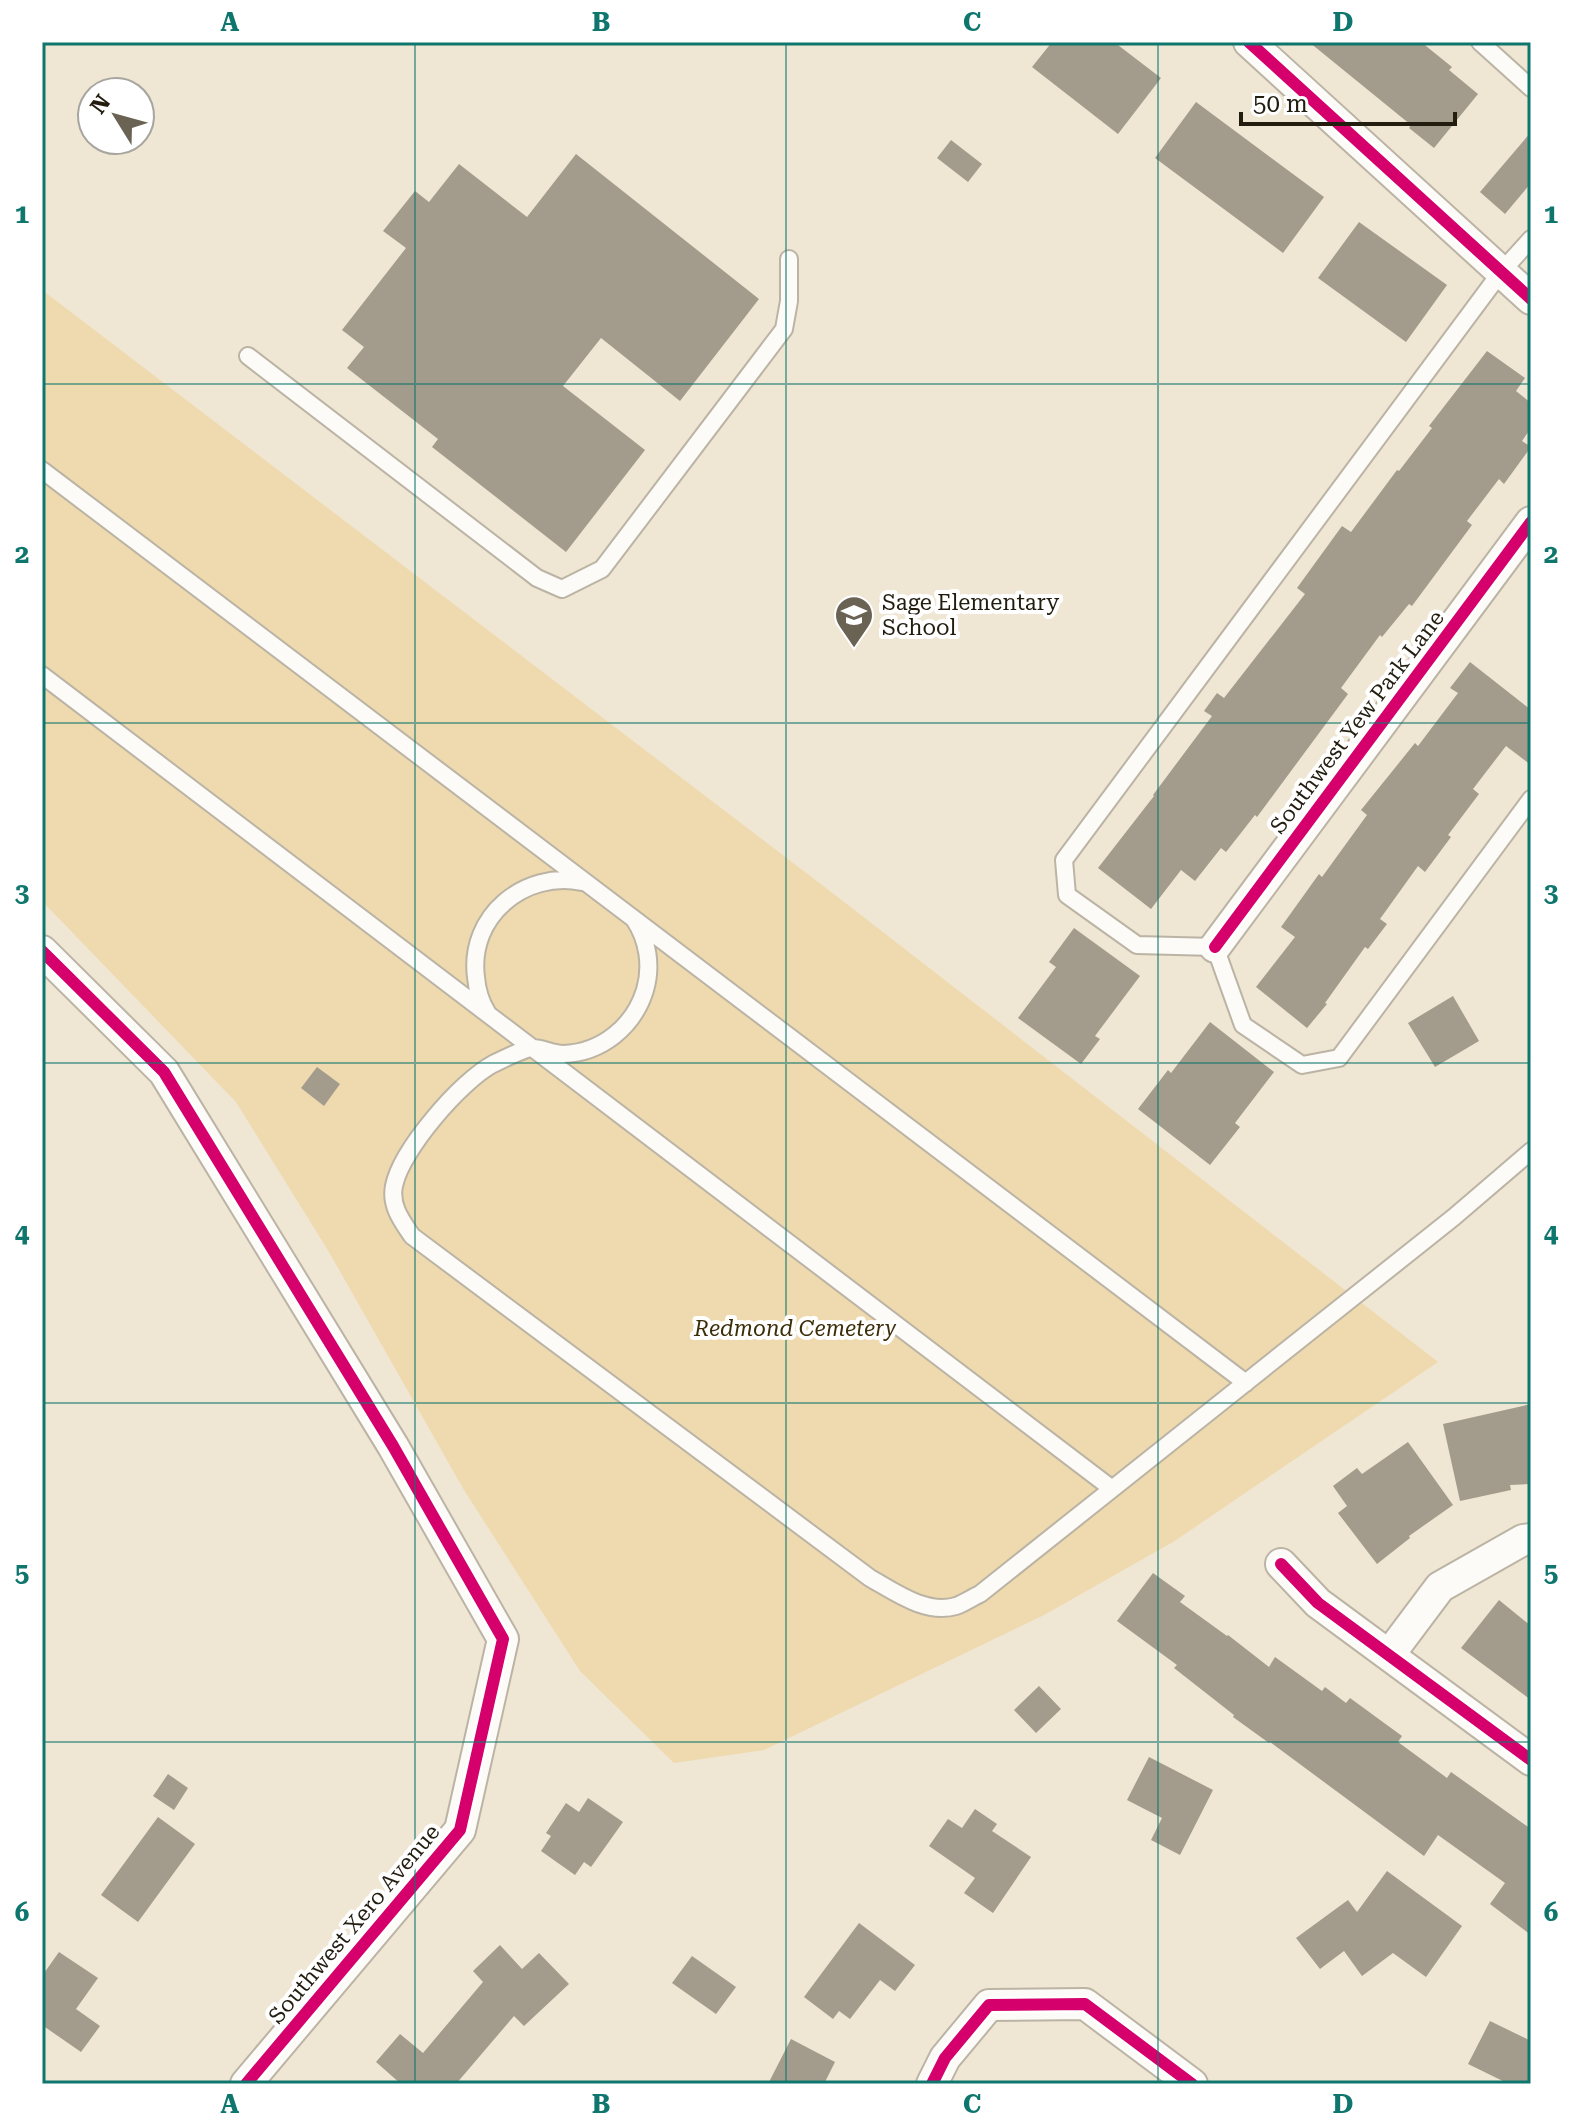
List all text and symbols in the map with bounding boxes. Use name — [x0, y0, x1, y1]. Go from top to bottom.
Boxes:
text: A — [221, 7, 240, 37]
text: B — [592, 7, 610, 37]
text: C — [963, 7, 981, 37]
text: D — [1333, 7, 1353, 37]
north arrow — [76, 76, 156, 156]
scale bar — [1241, 76, 1455, 126]
text: N — [85, 90, 116, 119]
text: 50 m — [1253, 90, 1308, 118]
text: 1 — [15, 199, 29, 229]
text: 1 — [1544, 199, 1558, 229]
text: 2 — [15, 539, 29, 569]
text: 2 — [1544, 539, 1558, 569]
place label: Sage Elementary School — [882, 590, 1059, 640]
school or university icon: Sage Elementary School — [833, 594, 875, 649]
street label: Southwest Yew Park Lane — [1265, 606, 1449, 838]
text: 3 — [15, 878, 29, 908]
text: 3 — [1544, 878, 1558, 908]
text: 4 — [15, 1218, 30, 1248]
text: 4 — [1544, 1218, 1559, 1248]
park label: Redmond Cemetery — [693, 1316, 897, 1341]
text: 5 — [15, 1558, 29, 1588]
text: 5 — [1544, 1558, 1558, 1588]
street label: Southwest Xero Avenue — [263, 1819, 445, 2029]
text: 6 — [15, 1897, 29, 1927]
text: 6 — [1544, 1897, 1558, 1927]
text: A — [221, 2089, 240, 2119]
text: B — [592, 2089, 610, 2119]
text: C — [963, 2089, 981, 2119]
text: D — [1333, 2089, 1353, 2119]

